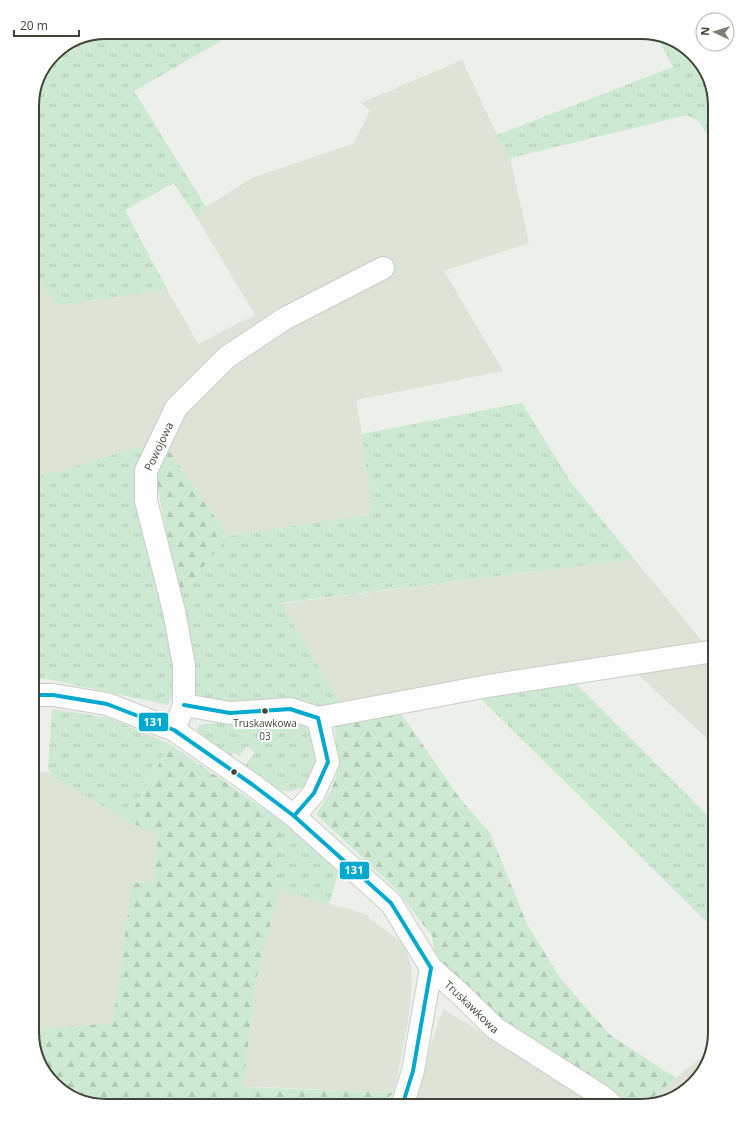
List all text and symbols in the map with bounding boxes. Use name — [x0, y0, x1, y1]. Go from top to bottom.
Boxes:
scale bar — [14, 12, 79, 38]
north arrow — [695, 12, 735, 52]
text: 20 m — [20, 17, 48, 34]
text: N — [697, 26, 712, 36]
street label: Powojowa — [140, 419, 176, 473]
marker: Truskawkowa 03 — [260, 706, 270, 716]
line badge: 131 — [138, 712, 169, 732]
text: 131 — [144, 714, 162, 729]
place label: Truskawkowa 03 — [233, 716, 297, 743]
unlabelled marker — [229, 767, 239, 777]
line badge: 131 — [339, 861, 370, 880]
text: 131 — [345, 862, 363, 877]
street label: Truskawkowa — [442, 976, 502, 1036]

